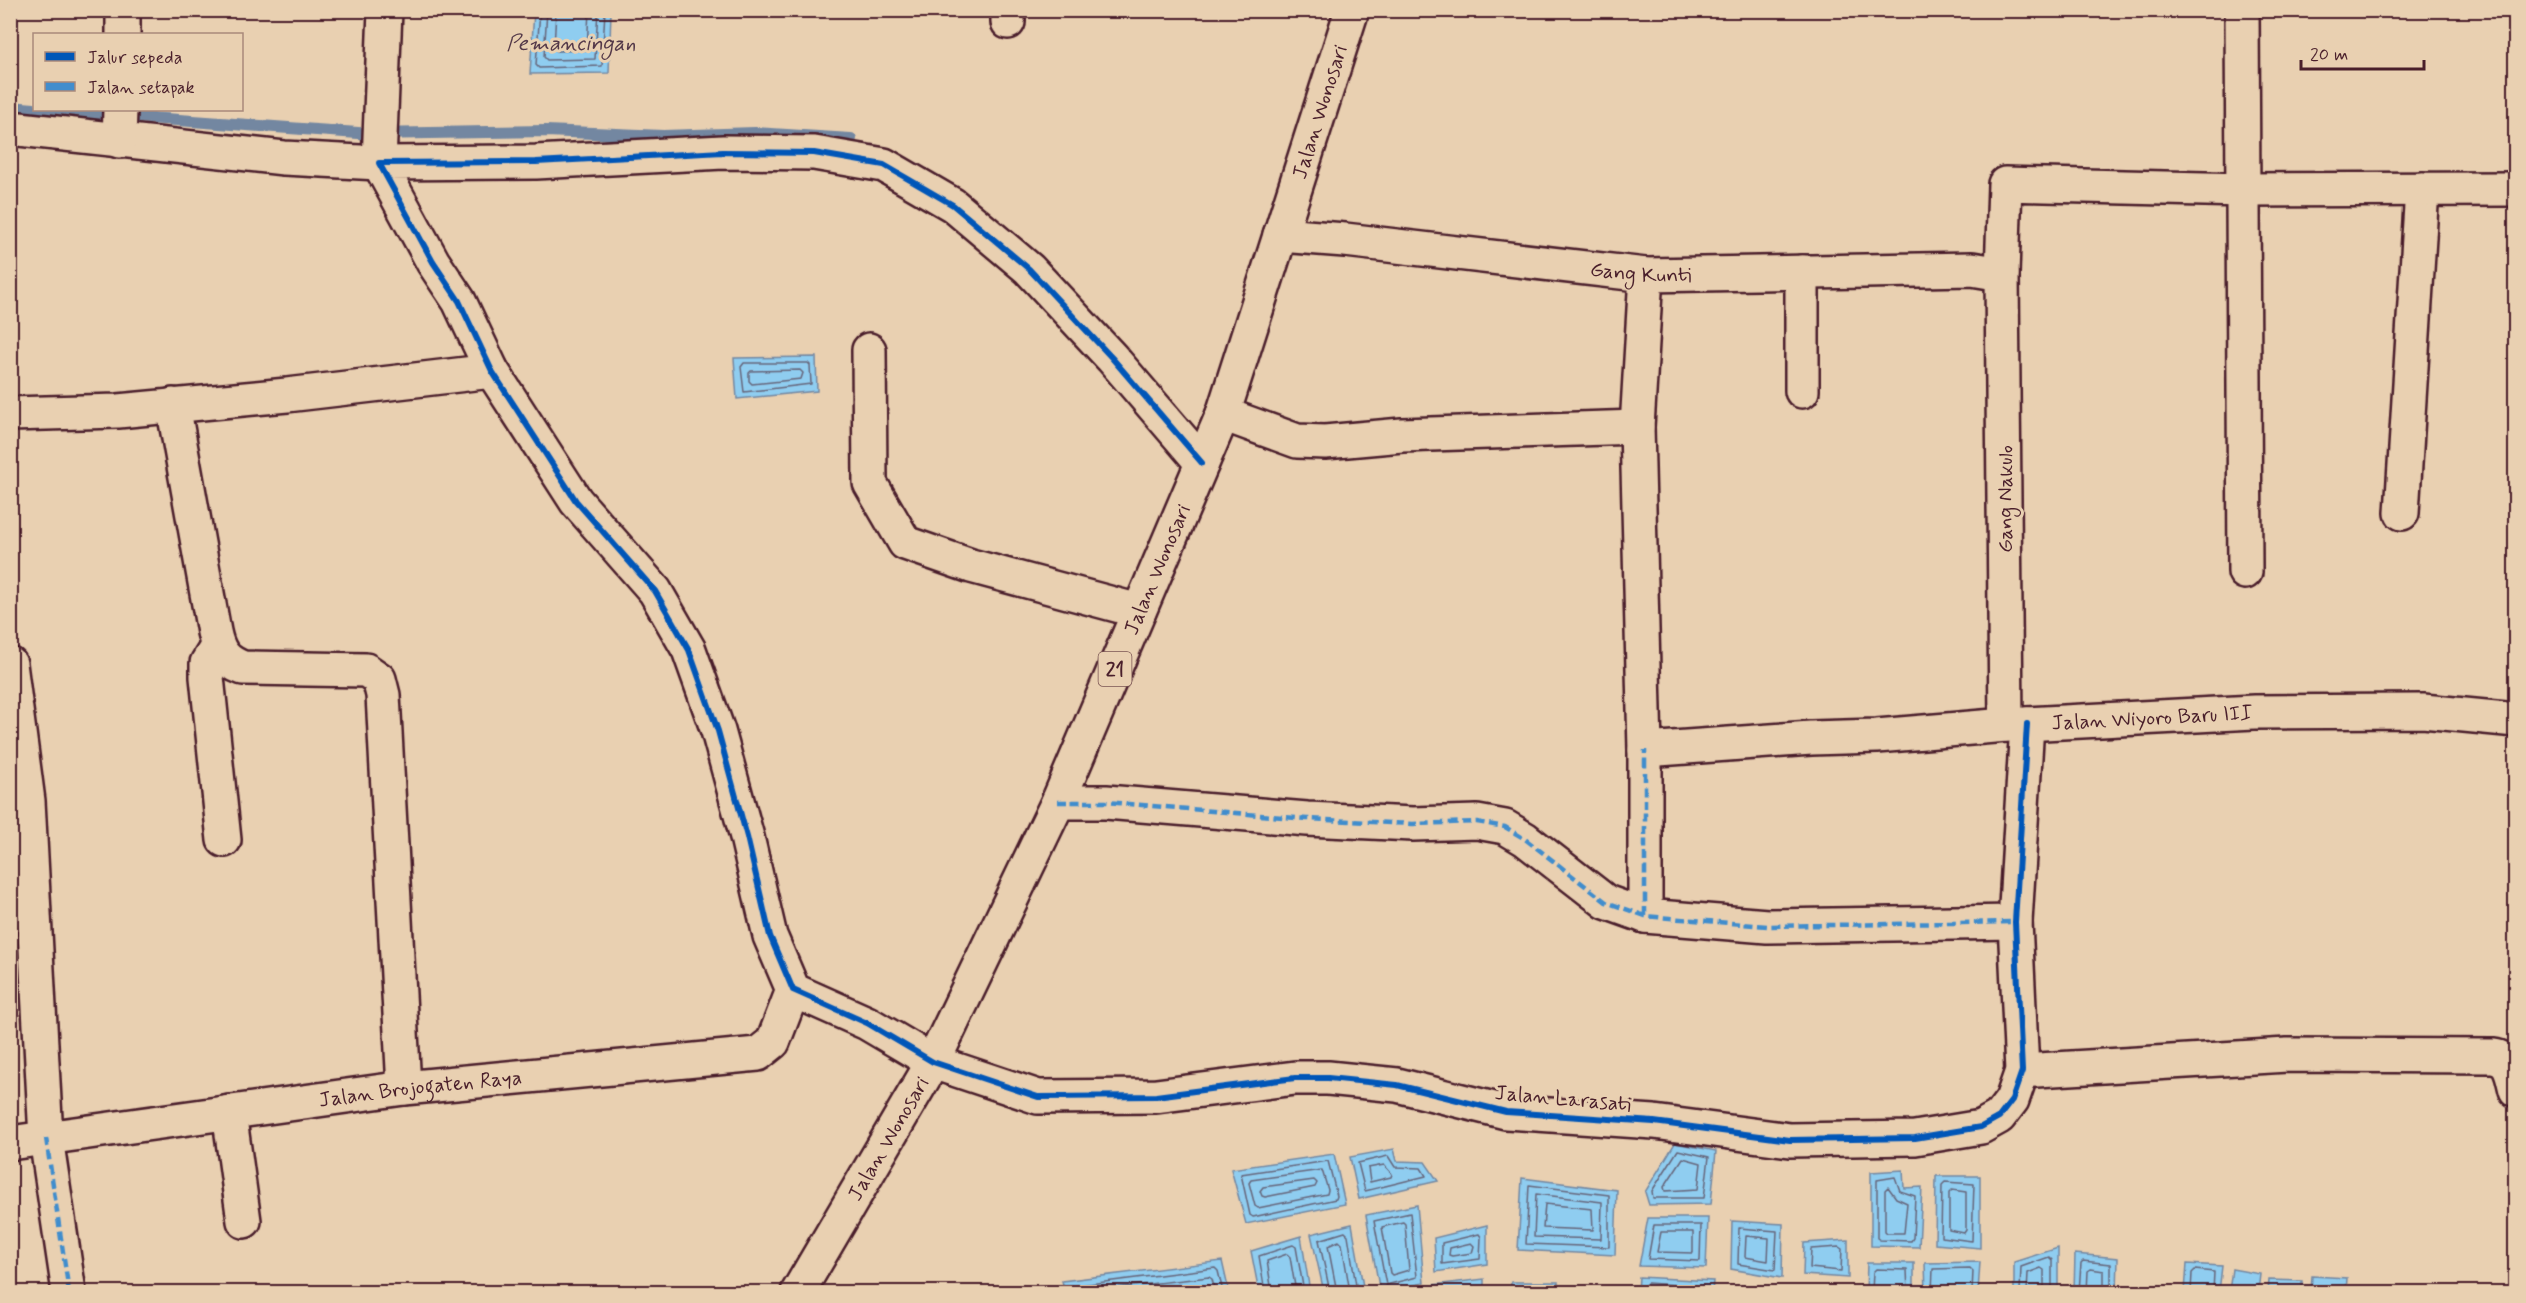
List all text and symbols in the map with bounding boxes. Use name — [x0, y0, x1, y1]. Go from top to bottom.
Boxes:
water label: Pemancingan — [506, 30, 636, 60]
legend — [33, 33, 243, 111]
scale bar — [2301, 33, 2424, 71]
street label: Jalan Wonosari — [1286, 41, 1355, 183]
text: 20 m — [2310, 43, 2348, 67]
text: Jalur sepeda — [87, 46, 183, 70]
text: Jalan setapak — [87, 76, 195, 100]
street label: Gang Kunti — [1589, 256, 1692, 290]
street label: Gang Nakulo — [1992, 445, 2021, 553]
street label: Jalan Wonosari — [1118, 500, 1198, 639]
road number: 21 — [1098, 652, 1132, 686]
street label: Jalan Wiyoro Baru III — [2051, 699, 2253, 738]
street label: Jalan Brojogaten Raya — [317, 1064, 523, 1115]
street label: Jalan Wonosari — [842, 1072, 936, 1206]
street label: Jalan Larasati — [1494, 1079, 1632, 1119]

